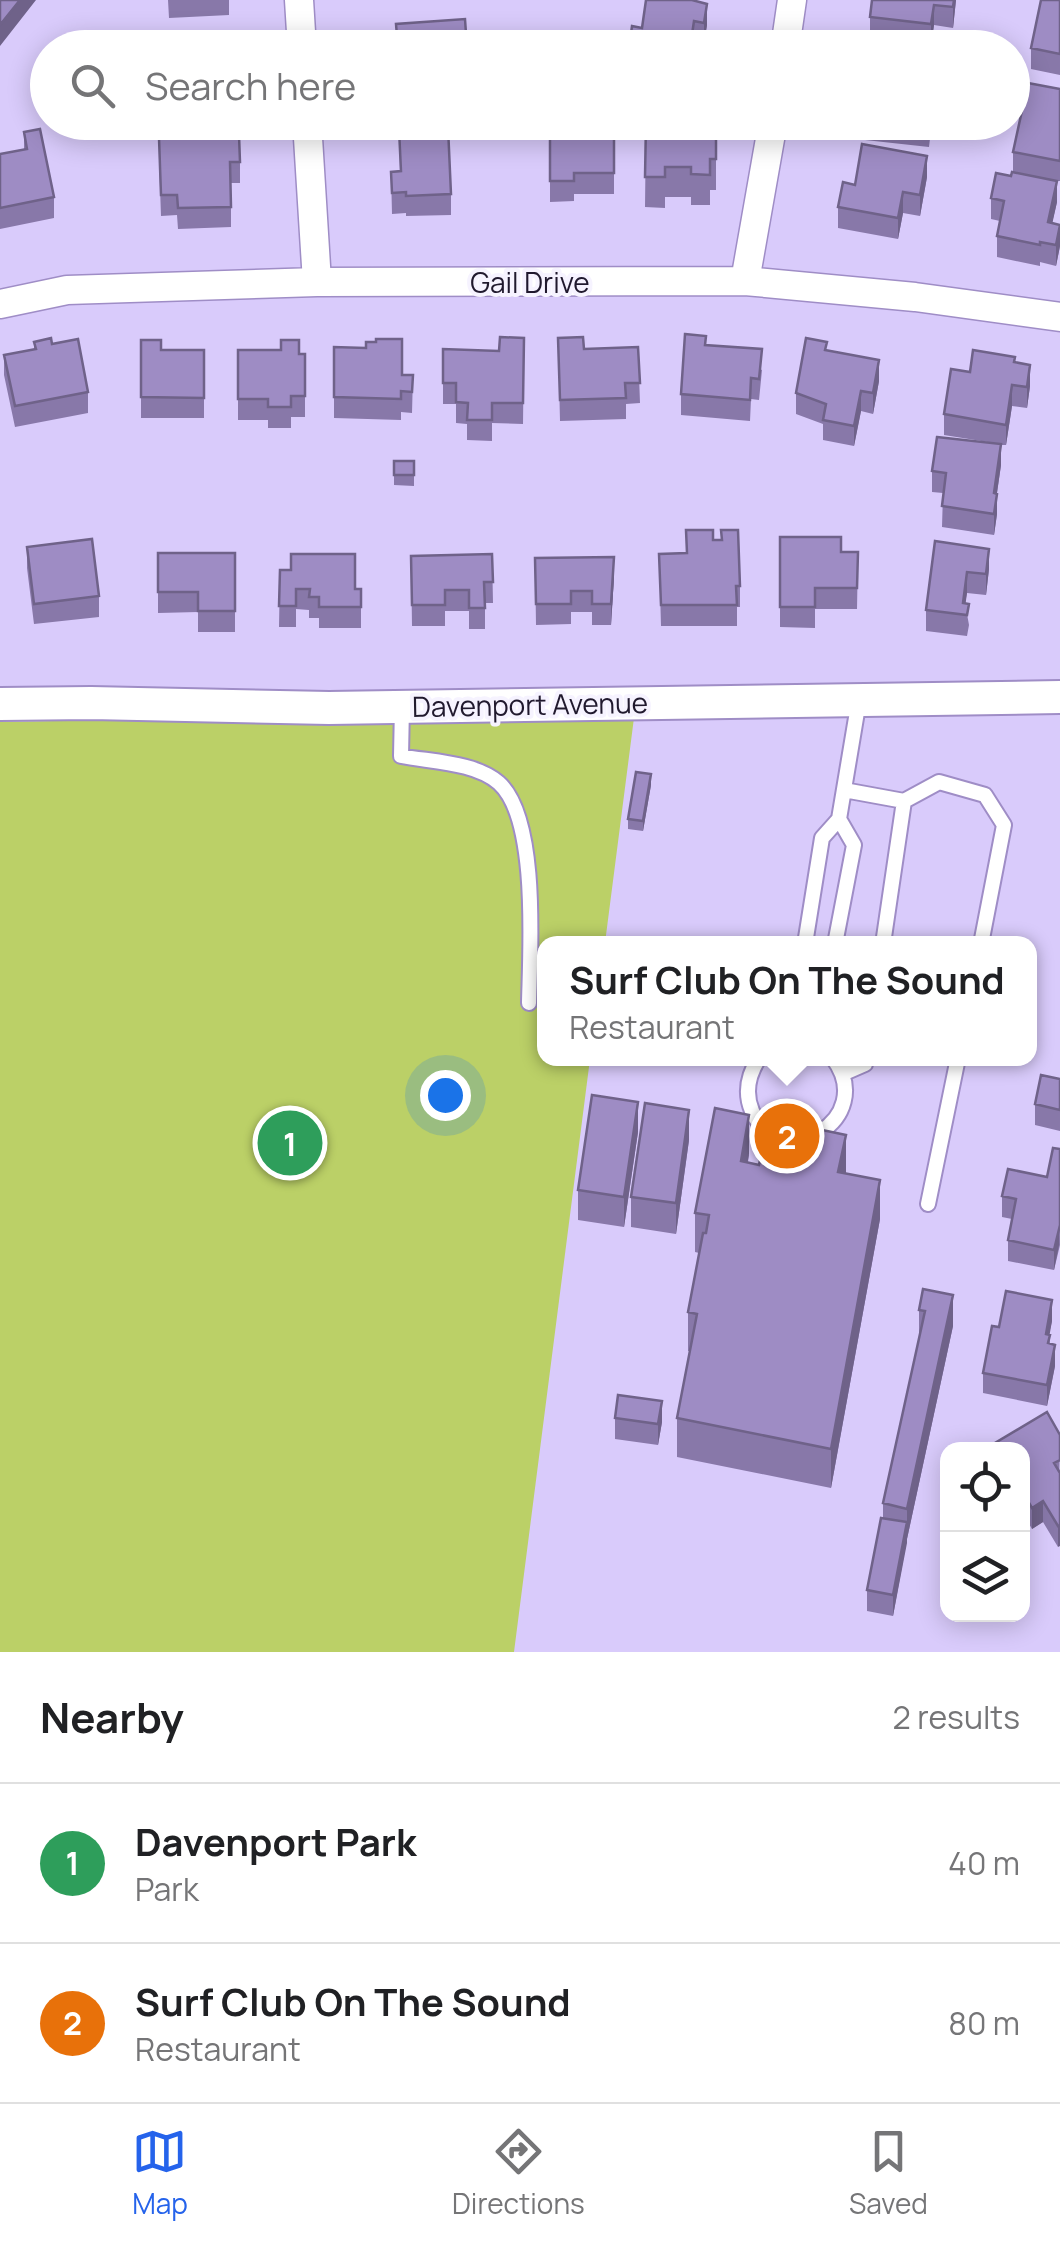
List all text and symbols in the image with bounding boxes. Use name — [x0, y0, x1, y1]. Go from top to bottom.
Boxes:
search box — [30, 30, 1030, 140]
icon: search — [65, 58, 120, 113]
text: Search here — [145, 59, 356, 111]
street label: Gail Drive — [470, 263, 590, 301]
street label: Davenport Avenue — [412, 683, 648, 725]
popup — [537, 936, 1037, 1066]
text: Surf Club On The Sound — [569, 953, 1005, 1005]
text: Restaurant — [569, 1005, 735, 1049]
your location — [420, 1070, 471, 1121]
pin: 2 — [754, 1098, 820, 1174]
pin: 1 — [258, 1106, 322, 1180]
map controls — [940, 1442, 1030, 1622]
button: locate — [940, 1442, 1030, 1532]
button: layers — [940, 1532, 1030, 1622]
text: Nearby — [40, 1688, 184, 1746]
text: 2 results — [893, 1695, 1020, 1739]
text: Davenport Park — [135, 1815, 416, 1867]
text: 1 — [65, 1841, 80, 1885]
text: 40 m — [948, 1841, 1020, 1885]
text: Park — [135, 1867, 199, 1911]
text: Surf Club On The Sound — [135, 1975, 571, 2027]
text: 2 — [63, 2001, 82, 2045]
text: 80 m — [948, 2001, 1020, 2045]
text: Restaurant — [135, 2027, 301, 2071]
tab: Map — [132, 2124, 188, 2222]
tab: Directions — [452, 2124, 585, 2222]
tab: Saved — [849, 2124, 928, 2222]

